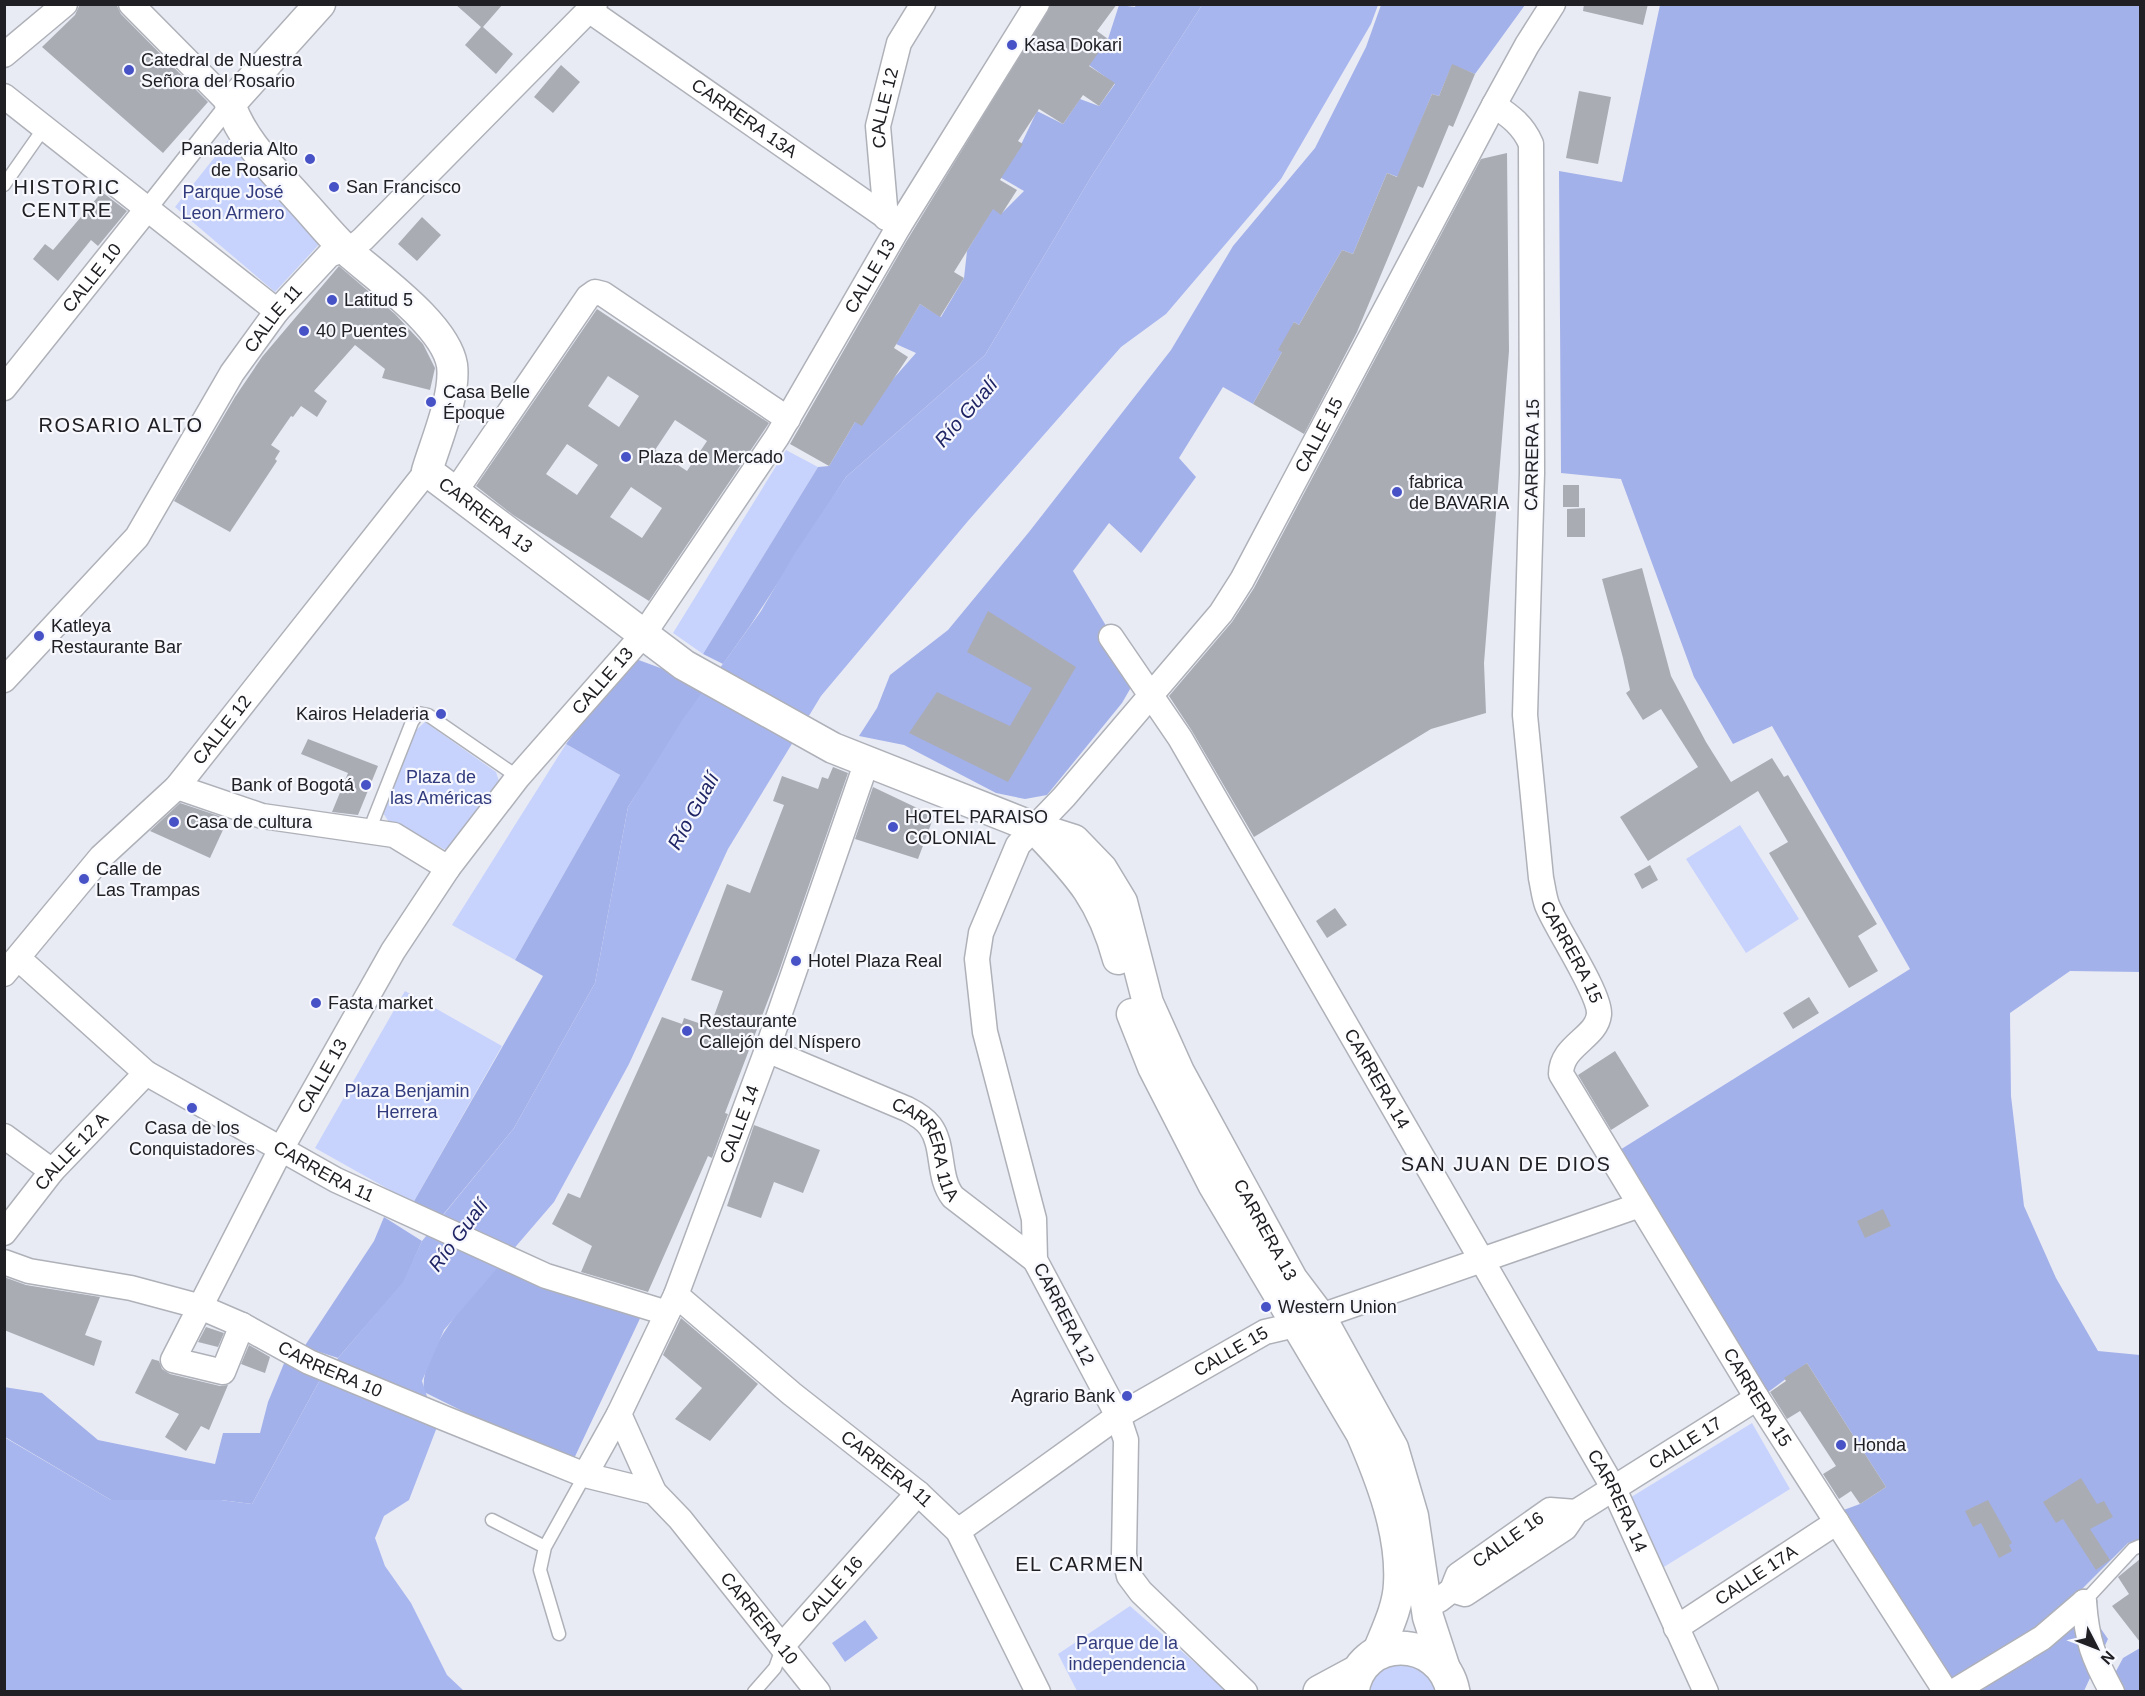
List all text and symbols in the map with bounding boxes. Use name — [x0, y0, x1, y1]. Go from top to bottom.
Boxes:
place label: Kasa Dokari — [1024, 35, 1122, 55]
marker: Kasa Dokari — [1005, 38, 1019, 52]
place label: Catedral de Nuestra Señora del Rosario — [141, 50, 303, 91]
marker: Catedral de Nuestra Señora del Rosario — [122, 63, 136, 77]
street label: CALLE 12 — [868, 66, 902, 149]
street label: CARRERA 13A — [688, 75, 801, 162]
place label: Panaderia Alto de Rosario — [181, 139, 298, 180]
marker: Panaderia Alto de Rosario — [303, 152, 317, 166]
district label: HISTORIC CENTRE — [13, 176, 121, 221]
place label: San Francisco — [346, 177, 461, 197]
marker: San Francisco — [327, 180, 341, 194]
park label: Parque José Leon Armero — [181, 182, 285, 223]
street label: CALLE 13 — [841, 236, 899, 317]
street label: CALLE 10 — [59, 240, 125, 316]
street label: CALLE 11 — [240, 281, 306, 356]
place label: Latitud 5 — [344, 290, 413, 310]
marker: Latitud 5 — [325, 293, 339, 307]
place label: 40 Puentes — [316, 321, 407, 341]
marker: 40 Puentes — [297, 324, 311, 338]
water label: Río Gualí — [930, 371, 1004, 451]
place label: Casa Belle Époque — [443, 382, 530, 423]
street label: CALLE 15 — [1291, 394, 1347, 476]
marker: Casa Belle Époque — [424, 395, 438, 409]
street label: CARRERA 15 — [1521, 399, 1543, 511]
district label: ROSARIO ALTO — [38, 414, 204, 436]
place label: Plaza de Mercado — [638, 447, 783, 467]
marker: Plaza de Mercado — [619, 450, 633, 464]
place label: fabrica de BAVARIA — [1409, 472, 1509, 513]
street label: CARRERA 13 — [435, 473, 536, 557]
marker: fabrica de BAVARIA — [1390, 485, 1404, 499]
place label: Katleya Restaurante Bar — [51, 616, 182, 657]
marker: Katleya Restaurante Bar — [32, 629, 46, 643]
street label: CALLE 13 — [568, 644, 637, 718]
street label: CALLE 12 — [189, 692, 255, 768]
place label: Kairos Heladeria — [296, 704, 430, 724]
marker: Kairos Heladeria — [434, 707, 448, 721]
park label: Plaza de las Américas — [390, 767, 492, 808]
water label: Río Gualí — [663, 767, 724, 853]
place label: Bank of Bogotá — [231, 775, 355, 795]
marker: Bank of Bogotá — [359, 778, 373, 792]
place label: HOTEL PARAISO COLONIAL — [905, 807, 1048, 848]
place label: Casa de cultura — [186, 812, 313, 832]
marker: Casa de cultura — [167, 815, 181, 829]
marker: HOTEL PARAISO COLONIAL — [886, 820, 900, 834]
place label: Calle de Las Trampas — [96, 859, 200, 900]
marker: Calle de Las Trampas — [77, 872, 91, 886]
street label: CARRERA 15 — [1536, 898, 1606, 1006]
place label: Hotel Plaza Real — [808, 951, 942, 971]
marker: Hotel Plaza Real — [789, 954, 803, 968]
place label: Fasta market — [328, 993, 433, 1013]
marker: Fasta market — [309, 996, 323, 1010]
place label: Restaurante Callejón del Níspero — [699, 1011, 861, 1052]
marker: Restaurante Callejón del Níspero — [680, 1024, 694, 1038]
street label: CARRERA 14 — [1340, 1025, 1414, 1132]
street label: CALLE 13 — [293, 1035, 351, 1117]
park label: Plaza Benjamin Herrera — [344, 1081, 470, 1122]
street label: CALLE 14 — [716, 1082, 763, 1166]
street label: CARRERA 11A — [889, 1094, 963, 1205]
marker: Casa de los Conquistadores — [185, 1101, 199, 1115]
street label: CALLE 12 A — [31, 1109, 112, 1194]
place label: Casa de los Conquistadores — [129, 1118, 255, 1159]
street label: CARRERA 11 — [270, 1137, 377, 1206]
district label: SAN JUAN DE DIOS — [1401, 1153, 1611, 1175]
street label: CARRERA 13 — [1230, 1176, 1301, 1284]
water label: Río Gualí — [424, 1193, 494, 1275]
street label: CARRERA 12 — [1030, 1260, 1098, 1368]
place label: Western Union — [1278, 1297, 1397, 1317]
marker: Western Union — [1259, 1300, 1273, 1314]
street label: CALLE 15 — [1190, 1322, 1271, 1381]
street label: CARRERA 10 — [275, 1337, 385, 1401]
street label: CARRERA 15 — [1719, 1345, 1796, 1450]
place label: Agrario Bank — [1011, 1386, 1116, 1406]
marker: Agrario Bank — [1120, 1389, 1134, 1403]
street label: CALLE 17 — [1645, 1413, 1725, 1474]
street label: CARRERA 11 — [837, 1426, 936, 1511]
place label: Honda — [1853, 1435, 1907, 1455]
marker: Honda — [1834, 1438, 1848, 1452]
street label: CARRERA 14 — [1583, 1446, 1651, 1555]
street label: CALLE 16 — [1469, 1508, 1547, 1571]
street label: CALLE 17A — [1711, 1541, 1801, 1609]
street label: CALLE 16 — [797, 1552, 867, 1627]
district label: EL CARMEN — [1015, 1553, 1145, 1575]
street label: CARRERA 10 — [716, 1568, 802, 1668]
north arrow — [2067, 1618, 2127, 1678]
park label: Parque de la independencia — [1068, 1633, 1187, 1674]
text: N — [2098, 1648, 2118, 1668]

